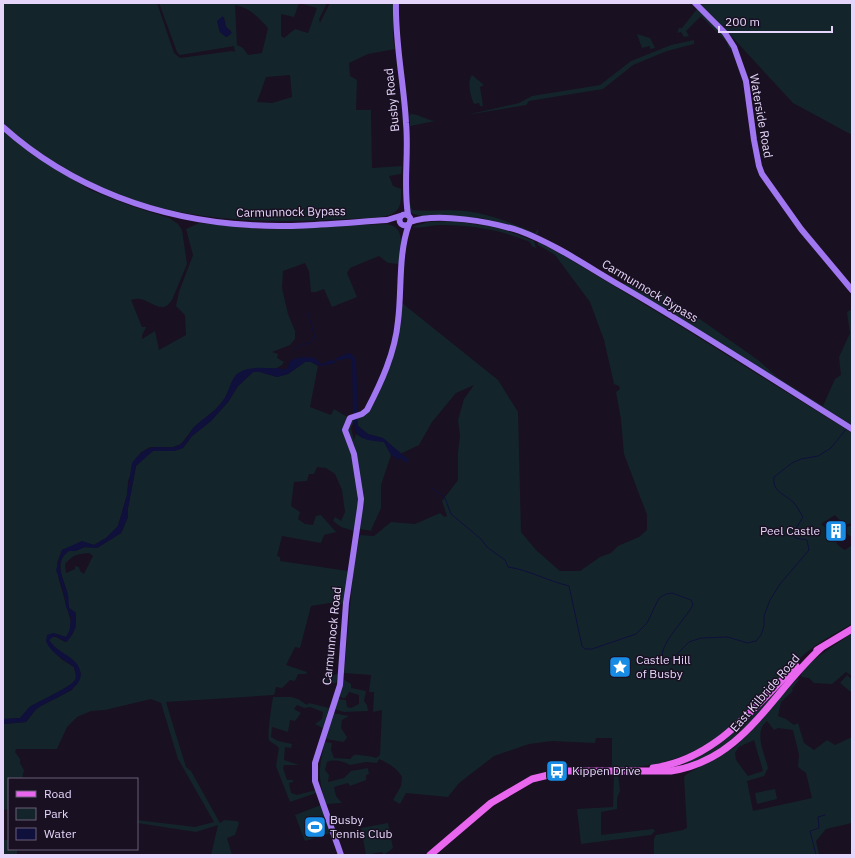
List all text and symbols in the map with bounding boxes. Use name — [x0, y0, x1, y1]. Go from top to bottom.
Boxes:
scale bar — [719, 8, 832, 34]
text: 200 m — [725, 14, 760, 29]
street label: Busby Road — [381, 68, 402, 133]
street label: Waterside Road — [747, 73, 776, 159]
street label: Carmunnock Bypass — [236, 203, 346, 220]
street label: Carmunnock Bypass — [599, 256, 701, 325]
building icon: Peel Castle — [823, 518, 849, 544]
place label: Peel Castle — [760, 523, 820, 538]
street label: Carmunnock Road — [319, 586, 344, 686]
street label: East Kilbride Road — [727, 651, 803, 735]
place label: Castle Hill of Busby — [636, 652, 690, 681]
place icon: Castle Hill of Busby — [607, 654, 633, 680]
bus stop icon: Kippen Drive — [544, 758, 570, 784]
place label: Kippen Drive — [572, 763, 641, 778]
legend — [8, 778, 138, 850]
text: Road — [44, 786, 72, 801]
text: Park — [44, 806, 69, 821]
place label: Busby Tennis Club — [330, 812, 393, 841]
sports icon: Busby Tennis Club — [302, 814, 328, 840]
text: Water — [44, 826, 77, 841]

